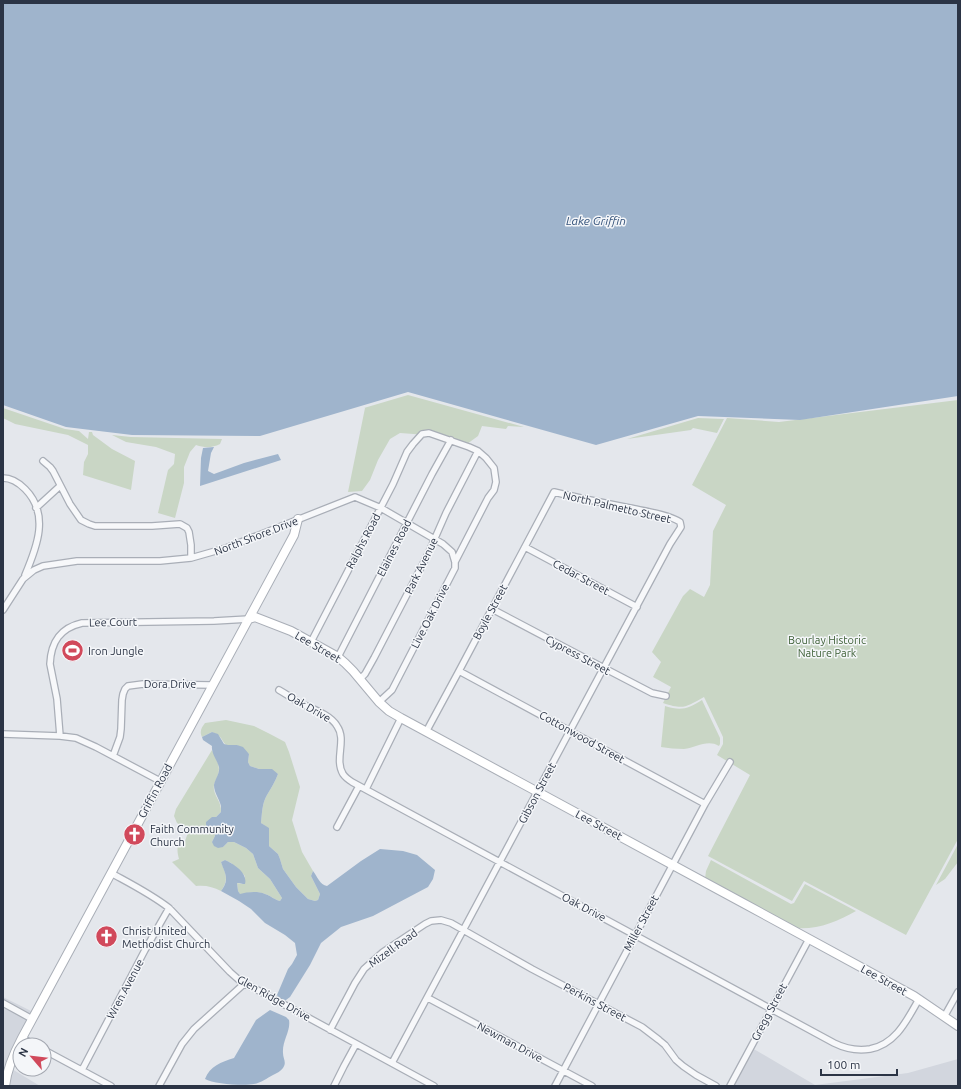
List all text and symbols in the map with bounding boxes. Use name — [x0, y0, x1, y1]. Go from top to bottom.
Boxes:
water label: Lake Griffin — [566, 214, 626, 228]
street label: North Palmetto Street — [562, 489, 673, 525]
street label: Ralphs Road — [343, 511, 383, 571]
street label: North Shore Drive — [212, 514, 300, 558]
street label: Elaines Road — [374, 517, 414, 579]
street label: Park Avenue — [402, 536, 440, 596]
street label: Cedar Street — [551, 557, 612, 597]
street label: Live Oak Drive — [409, 582, 451, 650]
street label: Boyle Street — [470, 582, 510, 642]
street label: Lee Court — [89, 616, 138, 628]
street label: Lee Street — [293, 629, 344, 665]
street label: Cypress Street — [544, 633, 613, 677]
park label: Bourlay Historic Nature Park — [788, 634, 866, 659]
sports icon: Iron Jungle — [60, 638, 86, 664]
place label: Iron Jungle — [88, 645, 143, 657]
street label: Dora Drive — [144, 678, 196, 690]
street label: Oak Drive — [285, 690, 333, 724]
street label: Cottonwood Street — [537, 709, 627, 766]
street label: Gibson Street — [516, 760, 558, 825]
street label: Griffin Road — [136, 762, 174, 820]
street label: Lee Street — [574, 808, 625, 843]
church icon: Faith Community Church — [121, 822, 147, 848]
place label: Faith Community Church — [150, 823, 235, 848]
street label: Oak Drive — [560, 890, 608, 924]
street label: Miller Street — [621, 892, 661, 953]
church icon: Christ United Methodist Church — [93, 924, 119, 950]
place label: Christ United Methodist Church — [122, 925, 210, 950]
street label: Mizell Road — [366, 926, 420, 970]
street label: Wren Avenue — [104, 957, 146, 1021]
street label: Lee Street — [859, 962, 910, 998]
street label: Glen Ridge Drive — [235, 973, 313, 1023]
street label: Perkins Street — [562, 980, 629, 1024]
street label: Gregg Street — [749, 981, 789, 1043]
street label: Newman Drive — [475, 1020, 545, 1064]
north arrow — [12, 1037, 52, 1077]
text: N — [16, 1046, 30, 1059]
scale bar — [821, 1051, 897, 1077]
text: 100 m — [827, 1058, 860, 1071]

